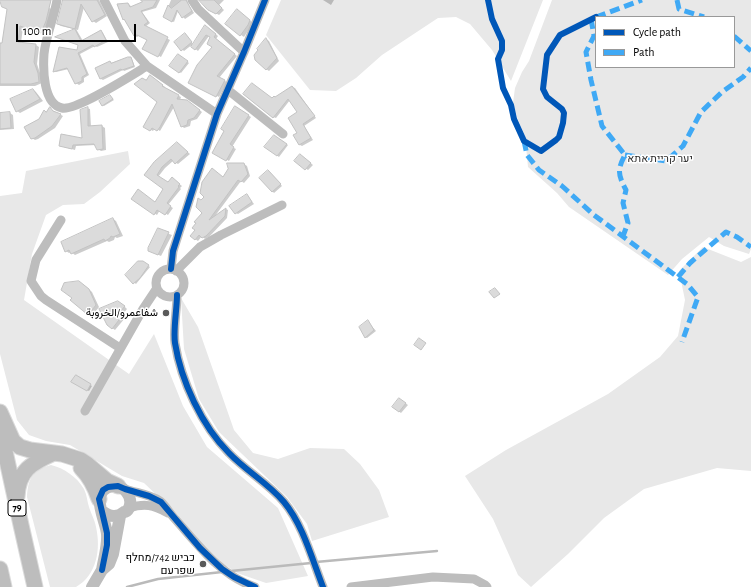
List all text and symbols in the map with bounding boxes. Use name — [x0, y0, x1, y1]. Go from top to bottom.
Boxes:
scale bar — [18, 16, 138, 42]
legend — [595, 16, 735, 68]
text: 100 m — [23, 25, 51, 37]
text: Cycle path — [633, 26, 681, 38]
text: Path — [633, 46, 655, 58]
park label: יער קריית אתא — [627, 152, 693, 166]
place label: شفاعمرو/الخروبة — [86, 306, 158, 320]
marker: شفاعمرو/الخروبة — [161, 308, 171, 318]
road number: 79 — [8, 500, 26, 516]
place label: כביש 742/מחלף שפרעם — [126, 551, 195, 577]
marker: כביש 742/מחלף שפרעם — [198, 559, 208, 569]

